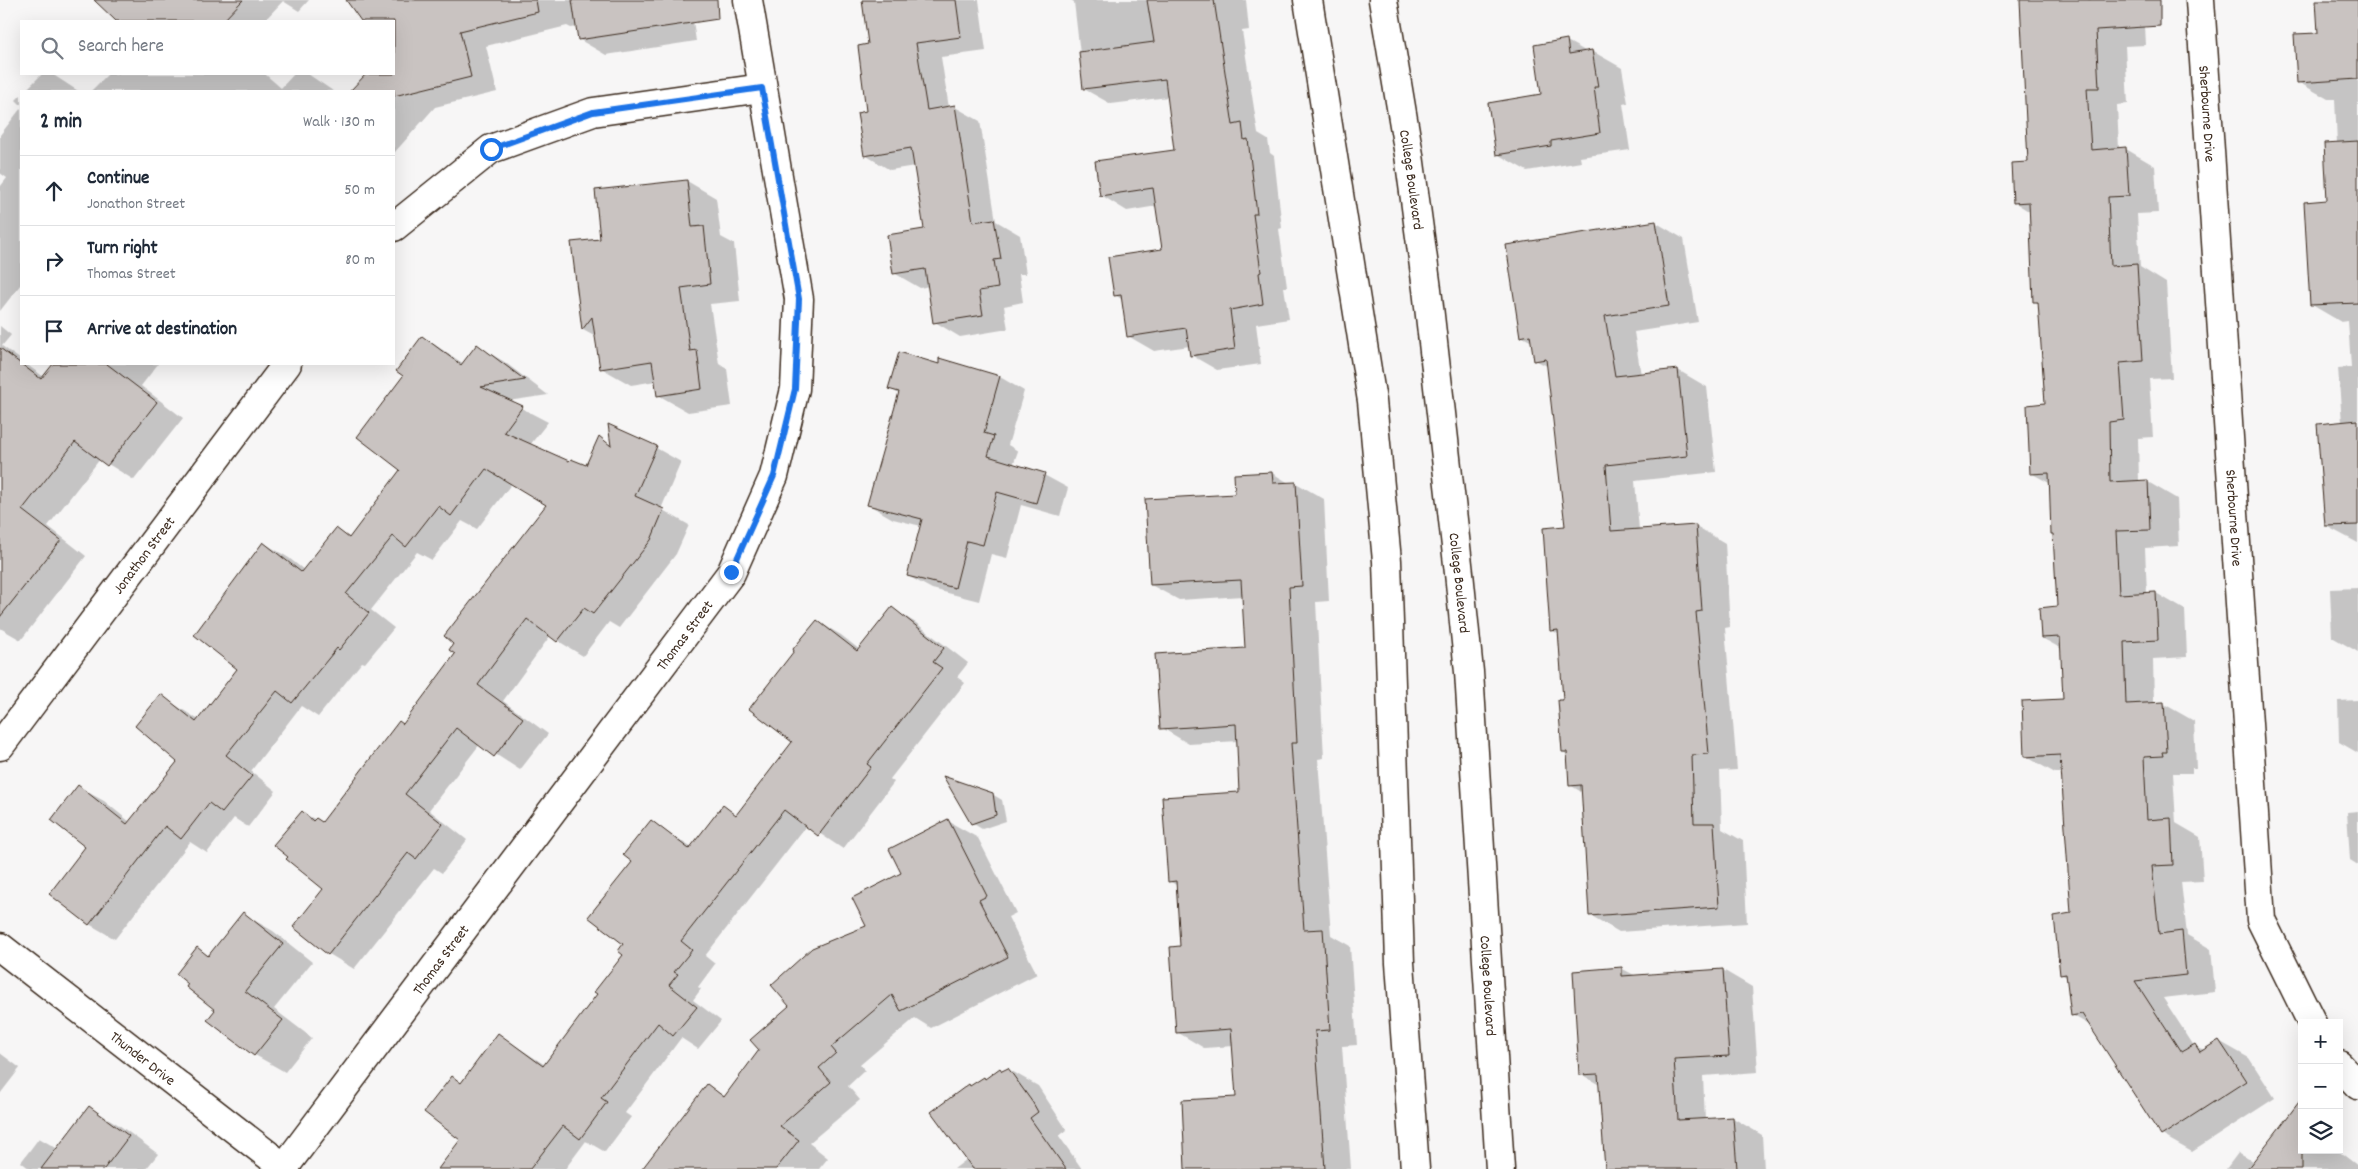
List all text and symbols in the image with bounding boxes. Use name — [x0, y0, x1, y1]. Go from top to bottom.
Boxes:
search box — [20, 20, 395, 75]
icon: search — [38, 34, 66, 62]
text: Search here — [78, 34, 164, 61]
street label: Sherbourne Drive — [2191, 65, 2220, 163]
text: 2 min — [40, 108, 82, 138]
text: Walk · 130 m — [303, 111, 375, 134]
street label: College Boulevard — [1392, 128, 1428, 231]
route start — [480, 138, 503, 161]
text: Continue — [87, 166, 149, 193]
icon: ahead — [40, 177, 68, 205]
text: 50 m — [344, 179, 375, 202]
text: Jonathon Street — [87, 193, 185, 216]
text: Turn right — [87, 236, 158, 263]
icon: right — [40, 247, 68, 275]
text: 80 m — [345, 249, 375, 272]
text: Thomas Street — [87, 263, 176, 286]
icon: arrive — [40, 317, 68, 345]
text: Arrive at destination — [87, 317, 237, 344]
street label: Sherbourne Drive — [2218, 469, 2247, 567]
street label: Jonathon Street — [109, 512, 182, 600]
street label: College Boulevard — [1442, 532, 1474, 634]
route end — [720, 561, 743, 584]
street label: Thomas Street — [652, 596, 720, 676]
street label: Thomas Street — [408, 921, 476, 1001]
street label: College Boulevard — [1472, 935, 1501, 1037]
map controls — [2298, 1019, 2343, 1154]
button: + — [2298, 1019, 2343, 1064]
street label: Thunder Drive — [104, 1027, 180, 1092]
button: − — [2298, 1064, 2343, 1109]
button: layers — [2298, 1109, 2343, 1154]

